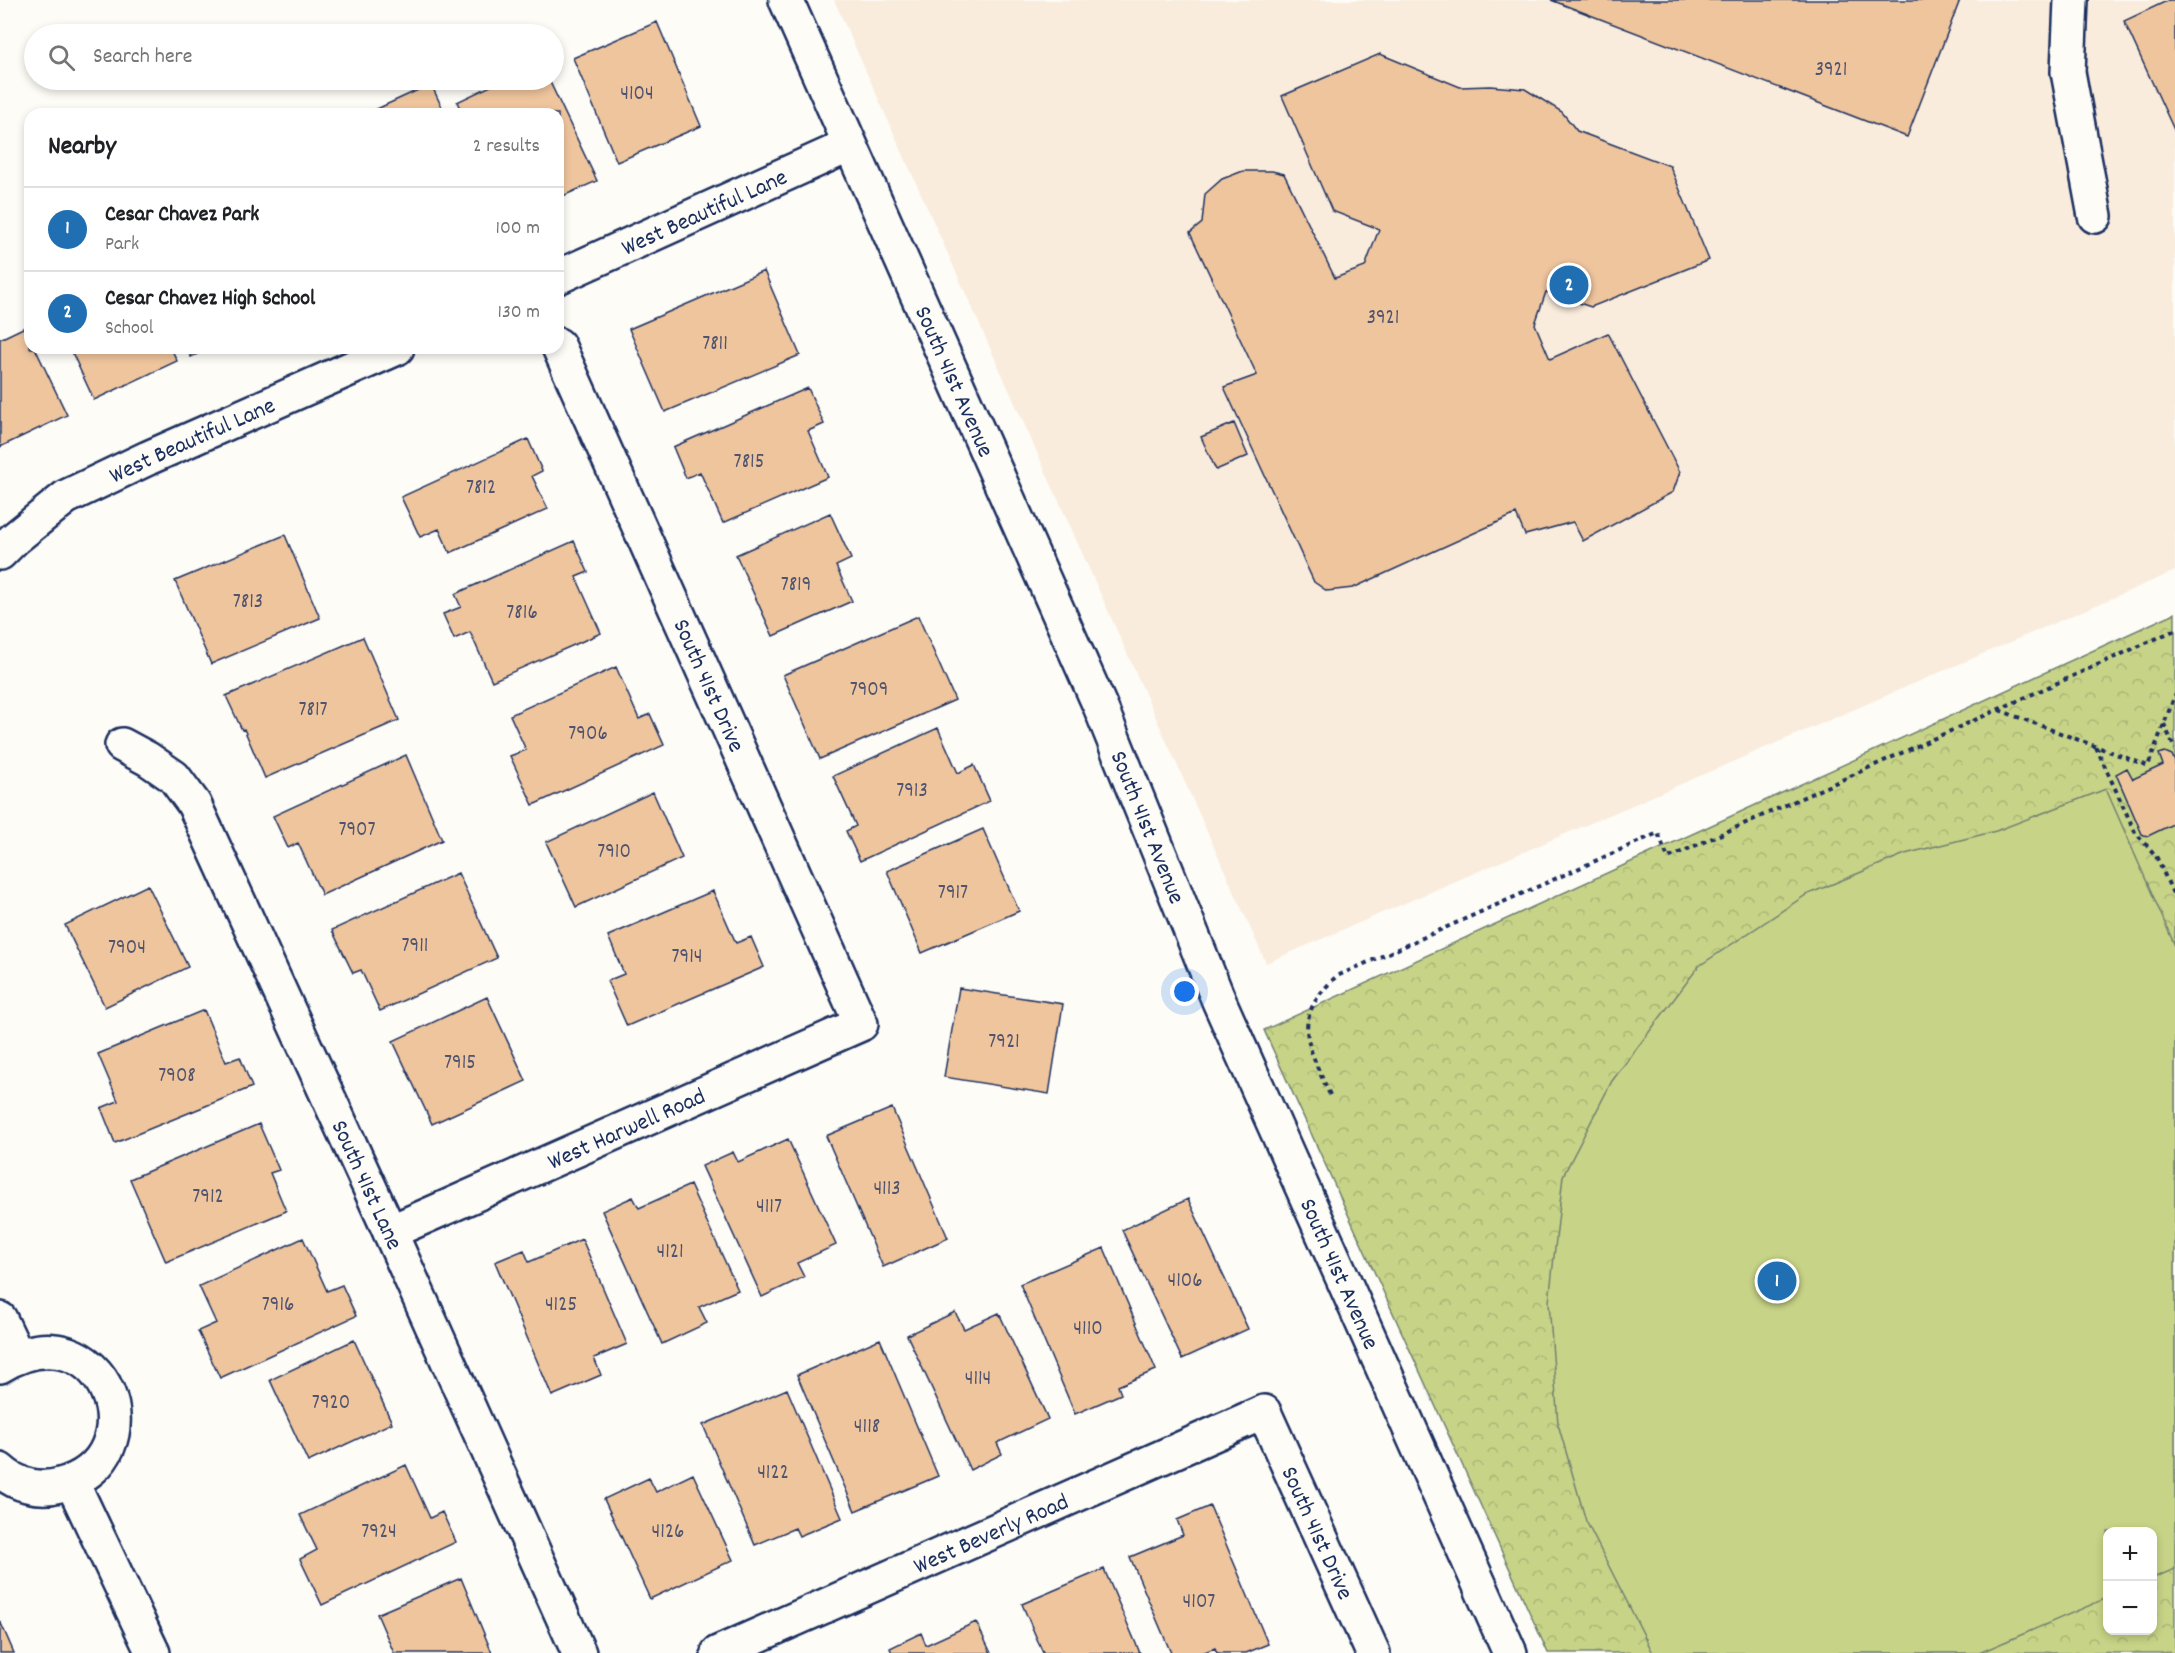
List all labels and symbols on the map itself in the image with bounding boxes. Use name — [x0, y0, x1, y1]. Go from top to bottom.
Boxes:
house number: 3921 — [1815, 56, 1847, 86]
house number: 4104 — [620, 80, 654, 110]
street label: West Beautiful Lane — [617, 162, 793, 266]
pin: 2 — [1550, 262, 1588, 308]
street label: South 41st Avenue — [904, 301, 1001, 463]
house number: 3921 — [1367, 304, 1399, 334]
house number: 7811 — [702, 330, 728, 360]
street label: West Beautiful Lane — [104, 390, 281, 494]
house number: 7815 — [734, 448, 764, 478]
house number: 7812 — [466, 474, 496, 504]
house number: 7819 — [781, 571, 811, 601]
house number: 7813 — [233, 588, 263, 618]
house number: 7816 — [506, 599, 538, 629]
street label: South 41st Drive — [663, 614, 752, 758]
house number: 7909 — [850, 676, 888, 706]
house number: 7817 — [298, 696, 328, 726]
house number: 7906 — [568, 720, 608, 750]
street label: South 41st Avenue — [1100, 746, 1192, 910]
house number: 7913 — [896, 777, 928, 807]
house number: 7907 — [338, 816, 376, 846]
house number: 7910 — [597, 838, 631, 868]
house number: 7917 — [938, 879, 968, 909]
house number: 7911 — [402, 932, 428, 962]
house number: 7904 — [108, 934, 146, 964]
house number: 7914 — [672, 943, 702, 973]
your location — [1170, 977, 1199, 1006]
house number: 7921 — [988, 1028, 1020, 1058]
house number: 7915 — [444, 1049, 476, 1079]
house number: 7908 — [158, 1062, 196, 1092]
street label: West Harwell Road — [543, 1081, 711, 1180]
street label: South 41st Lane — [321, 1115, 410, 1256]
house number: 4113 — [873, 1175, 901, 1205]
house number: 7912 — [192, 1183, 224, 1213]
house number: 4117 — [756, 1193, 782, 1223]
street label: South 41st Avenue — [1289, 1193, 1386, 1356]
house number: 4121 — [656, 1238, 684, 1268]
pin: 1 — [1758, 1258, 1796, 1304]
house number: 4106 — [1167, 1267, 1203, 1297]
house number: 7916 — [262, 1291, 294, 1321]
house number: 4125 — [545, 1291, 577, 1321]
house number: 4110 — [1073, 1315, 1103, 1345]
house number: 4114 — [965, 1365, 991, 1395]
house number: 7920 — [312, 1389, 350, 1419]
house number: 4118 — [854, 1413, 880, 1443]
house number: 4122 — [757, 1459, 789, 1489]
street label: South 41st Drive — [1271, 1462, 1361, 1606]
street label: West Beverly Road — [909, 1486, 1075, 1585]
house number: 7924 — [361, 1518, 397, 1548]
house number: 4126 — [652, 1518, 684, 1548]
house number: 4107 — [1183, 1588, 1215, 1618]

